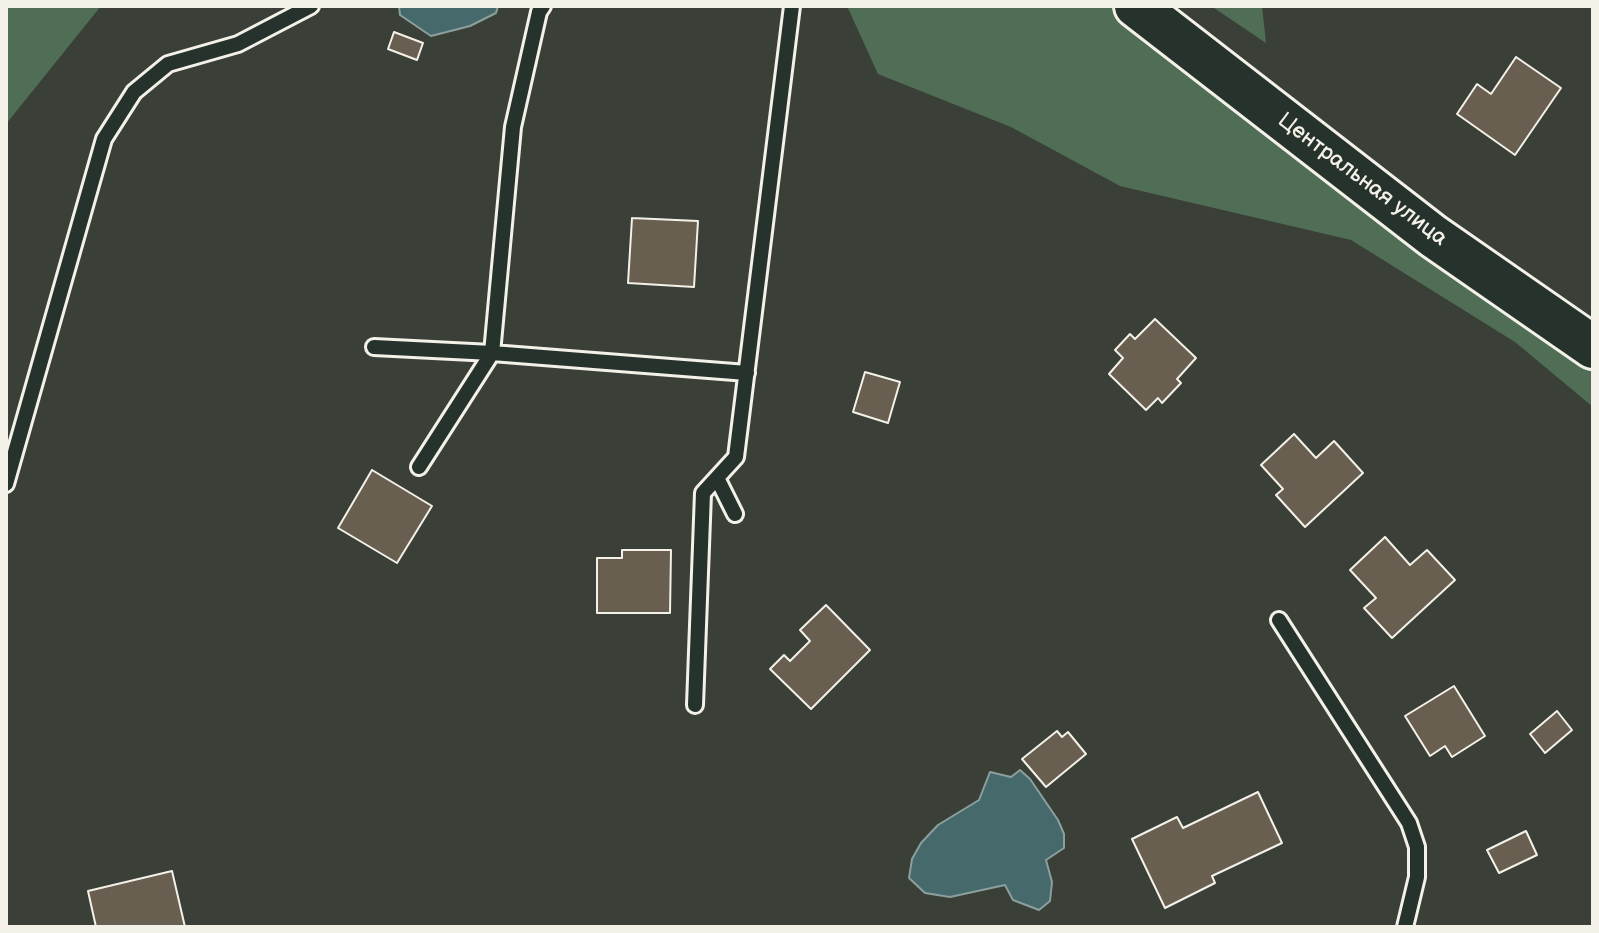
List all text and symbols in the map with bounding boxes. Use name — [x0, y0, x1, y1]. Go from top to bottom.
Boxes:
street label: Центральная улица — [1272, 108, 1452, 252]

